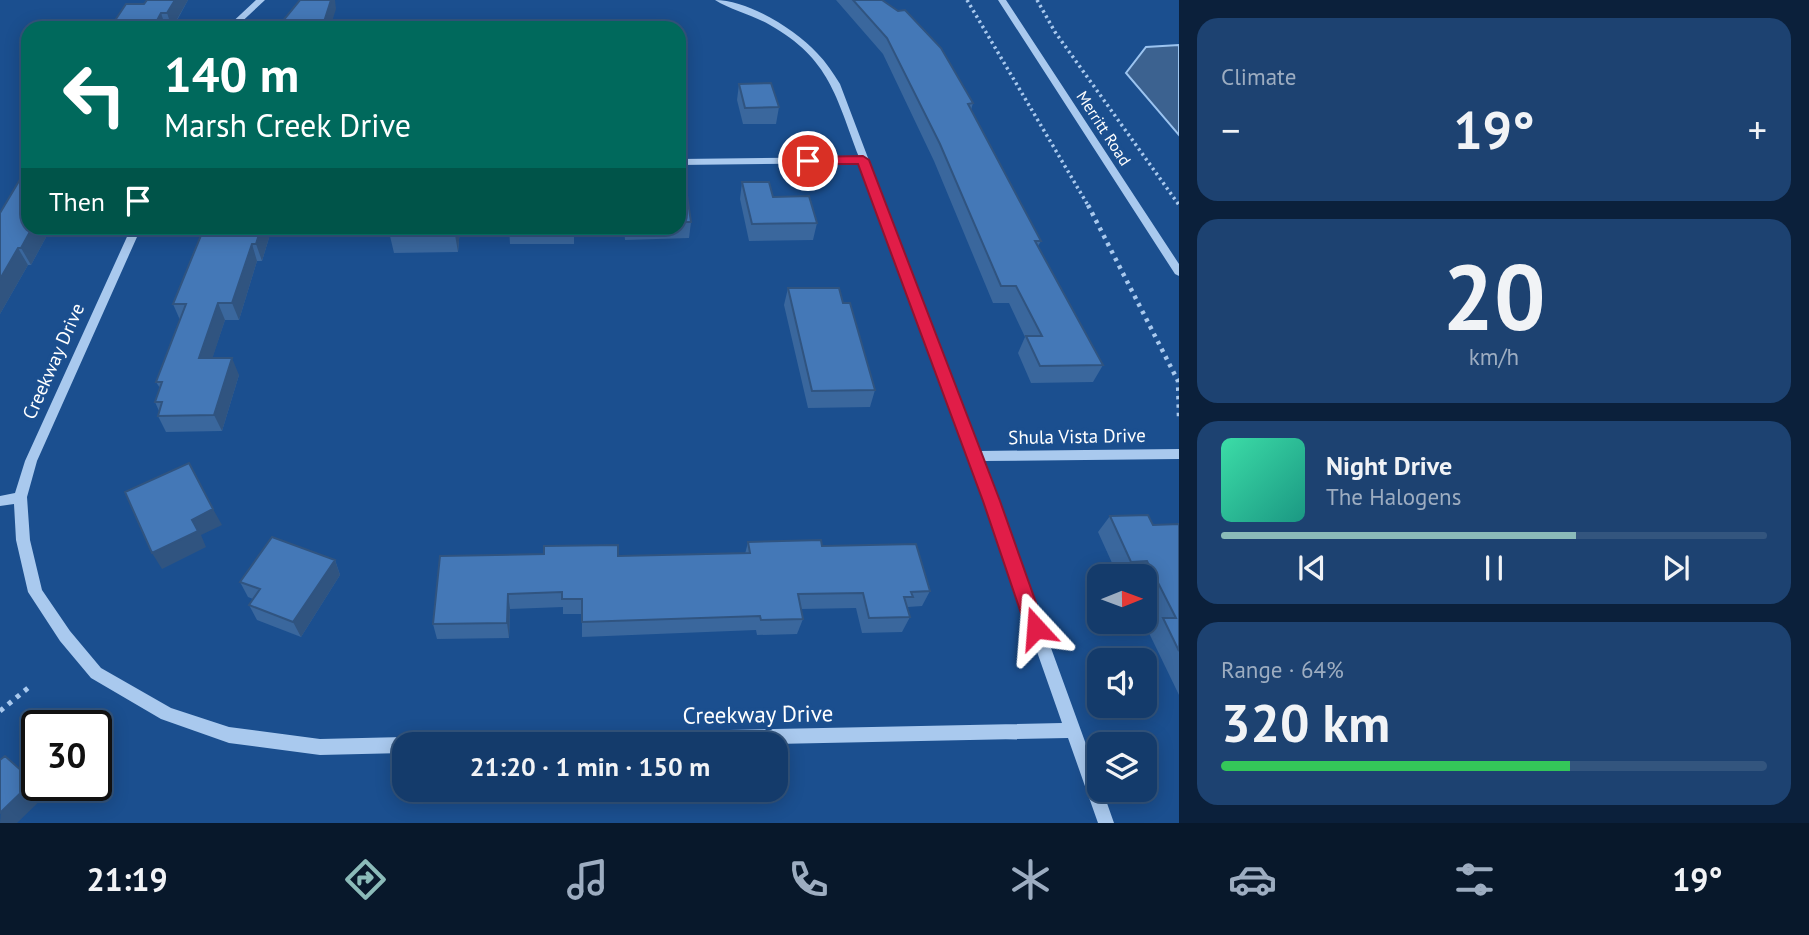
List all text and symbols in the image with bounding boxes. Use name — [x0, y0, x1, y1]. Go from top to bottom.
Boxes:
text: 140 m — [164, 42, 299, 106]
icon: left — [49, 49, 140, 140]
text: Climate — [1221, 62, 1296, 91]
street label: Merritt Road — [1072, 87, 1136, 169]
text: 19° — [1453, 96, 1535, 163]
text: Marsh Creek Drive — [164, 104, 411, 146]
text: − — [1221, 105, 1240, 154]
text: + — [1748, 105, 1767, 154]
pin — [778, 131, 838, 191]
icon: arrive — [789, 142, 827, 180]
icon: arrive — [119, 182, 157, 220]
text: Then — [49, 185, 105, 218]
text: 20 — [1442, 237, 1546, 355]
street label: Creekway Drive — [17, 299, 89, 423]
text: km/h — [1469, 342, 1519, 371]
street label: Shula Vista Drive — [1008, 423, 1146, 449]
text: Night Drive — [1326, 449, 1452, 482]
text: The Halogens — [1326, 482, 1461, 511]
icon: previous — [1293, 549, 1331, 587]
icon: pause — [1475, 549, 1513, 587]
icon: next — [1657, 549, 1695, 587]
north arrow — [1087, 564, 1157, 634]
map controls — [1087, 564, 1157, 802]
position arrow — [999, 591, 1073, 665]
button: sound — [1087, 648, 1157, 718]
text: Range · 64% — [1221, 655, 1344, 684]
text: 320 km — [1221, 689, 1390, 756]
street label: Creekway Drive — [682, 698, 834, 730]
speed limit sign: 30 — [21, 710, 112, 801]
button: layers — [1087, 732, 1157, 802]
text: 21:20 · 1 min · 150 m — [470, 750, 710, 783]
icon: directions — [341, 855, 390, 904]
icon: music — [563, 855, 612, 904]
icon: phone — [784, 855, 833, 904]
icon: climate — [1006, 855, 1055, 904]
icon: car — [1228, 855, 1277, 904]
icon: filters — [1450, 855, 1499, 904]
text: 21:19 — [86, 858, 168, 900]
text: 19° — [1672, 858, 1723, 900]

